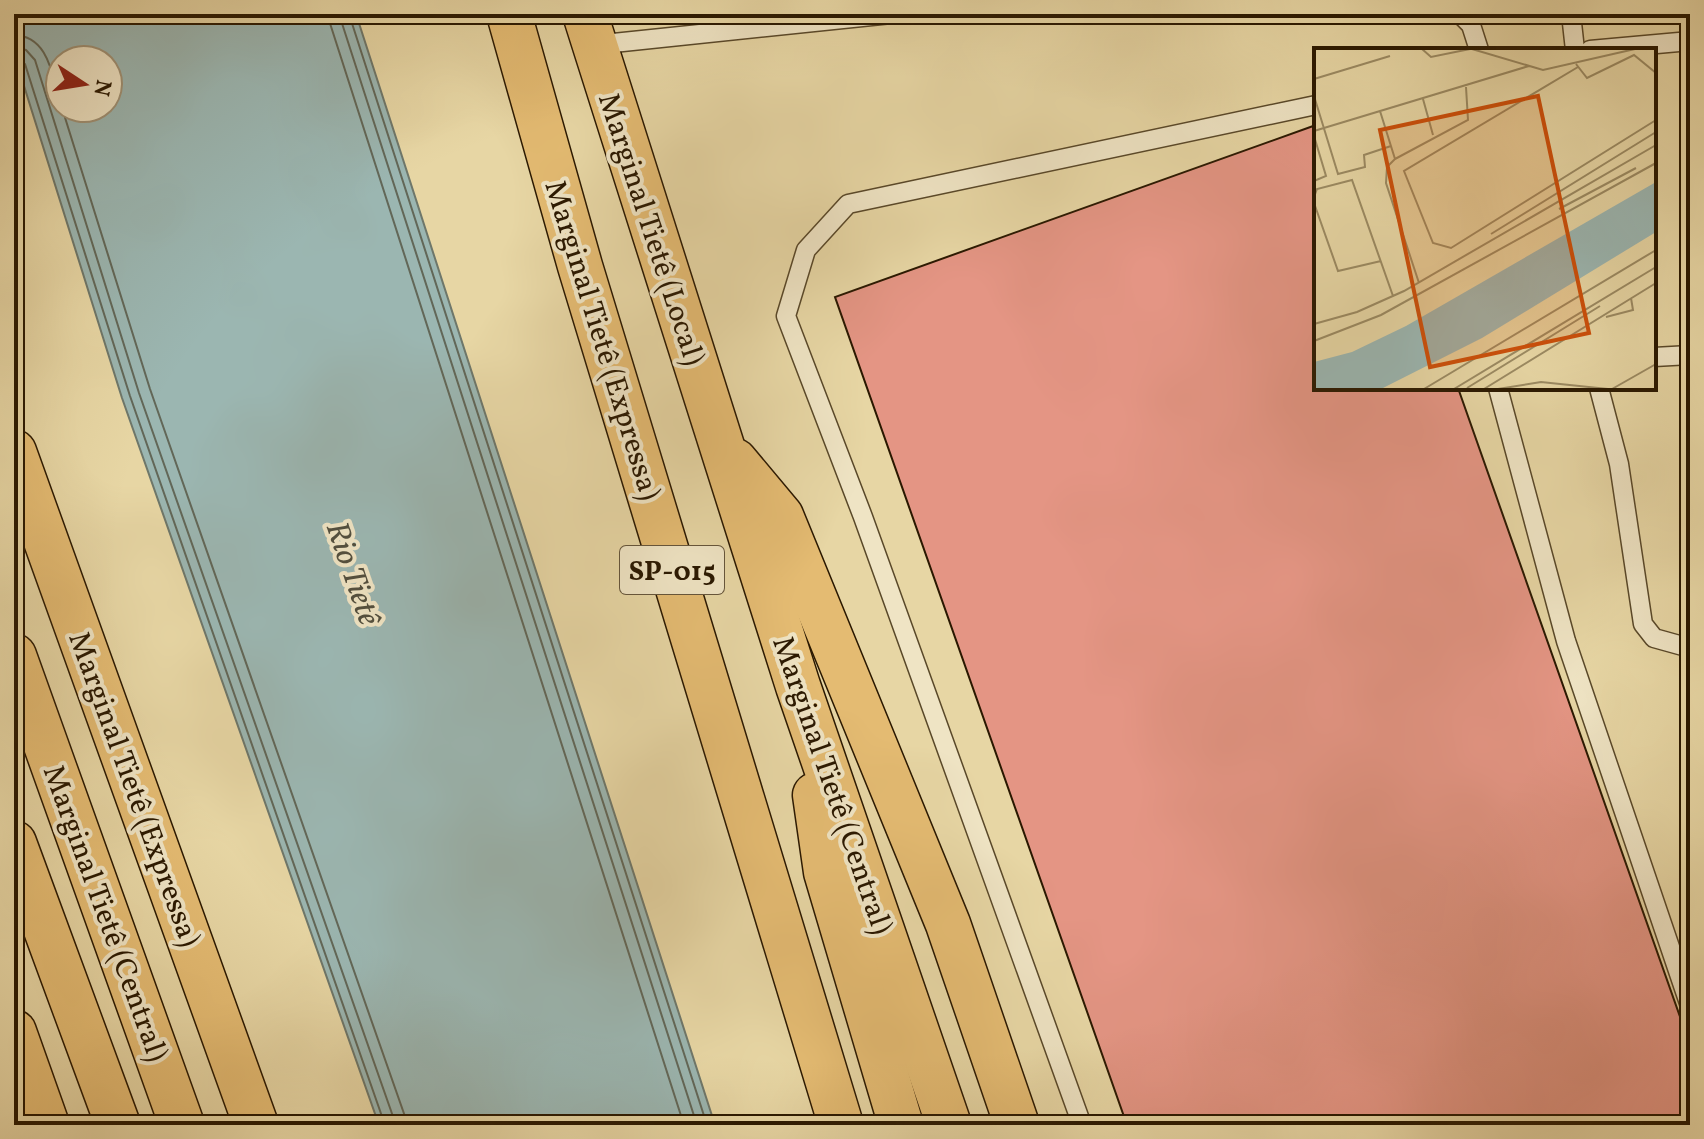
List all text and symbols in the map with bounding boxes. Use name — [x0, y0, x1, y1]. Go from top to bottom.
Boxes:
north arrow — [44, 44, 124, 124]
inset map — [1314, 48, 1656, 390]
text: N — [84, 77, 118, 99]
street label: Marginal Tietê (Local) — [586, 88, 714, 371]
street label: Marginal Tietê (Expressa) — [532, 176, 670, 506]
water label: Rio Tietê — [313, 516, 390, 634]
road number: SP-015 — [620, 546, 724, 594]
street label: Marginal Tietê (Expressa) — [57, 626, 210, 953]
street label: Marginal Tietê (Central) — [760, 631, 902, 940]
street label: Marginal Tietê (Central) — [31, 760, 177, 1068]

